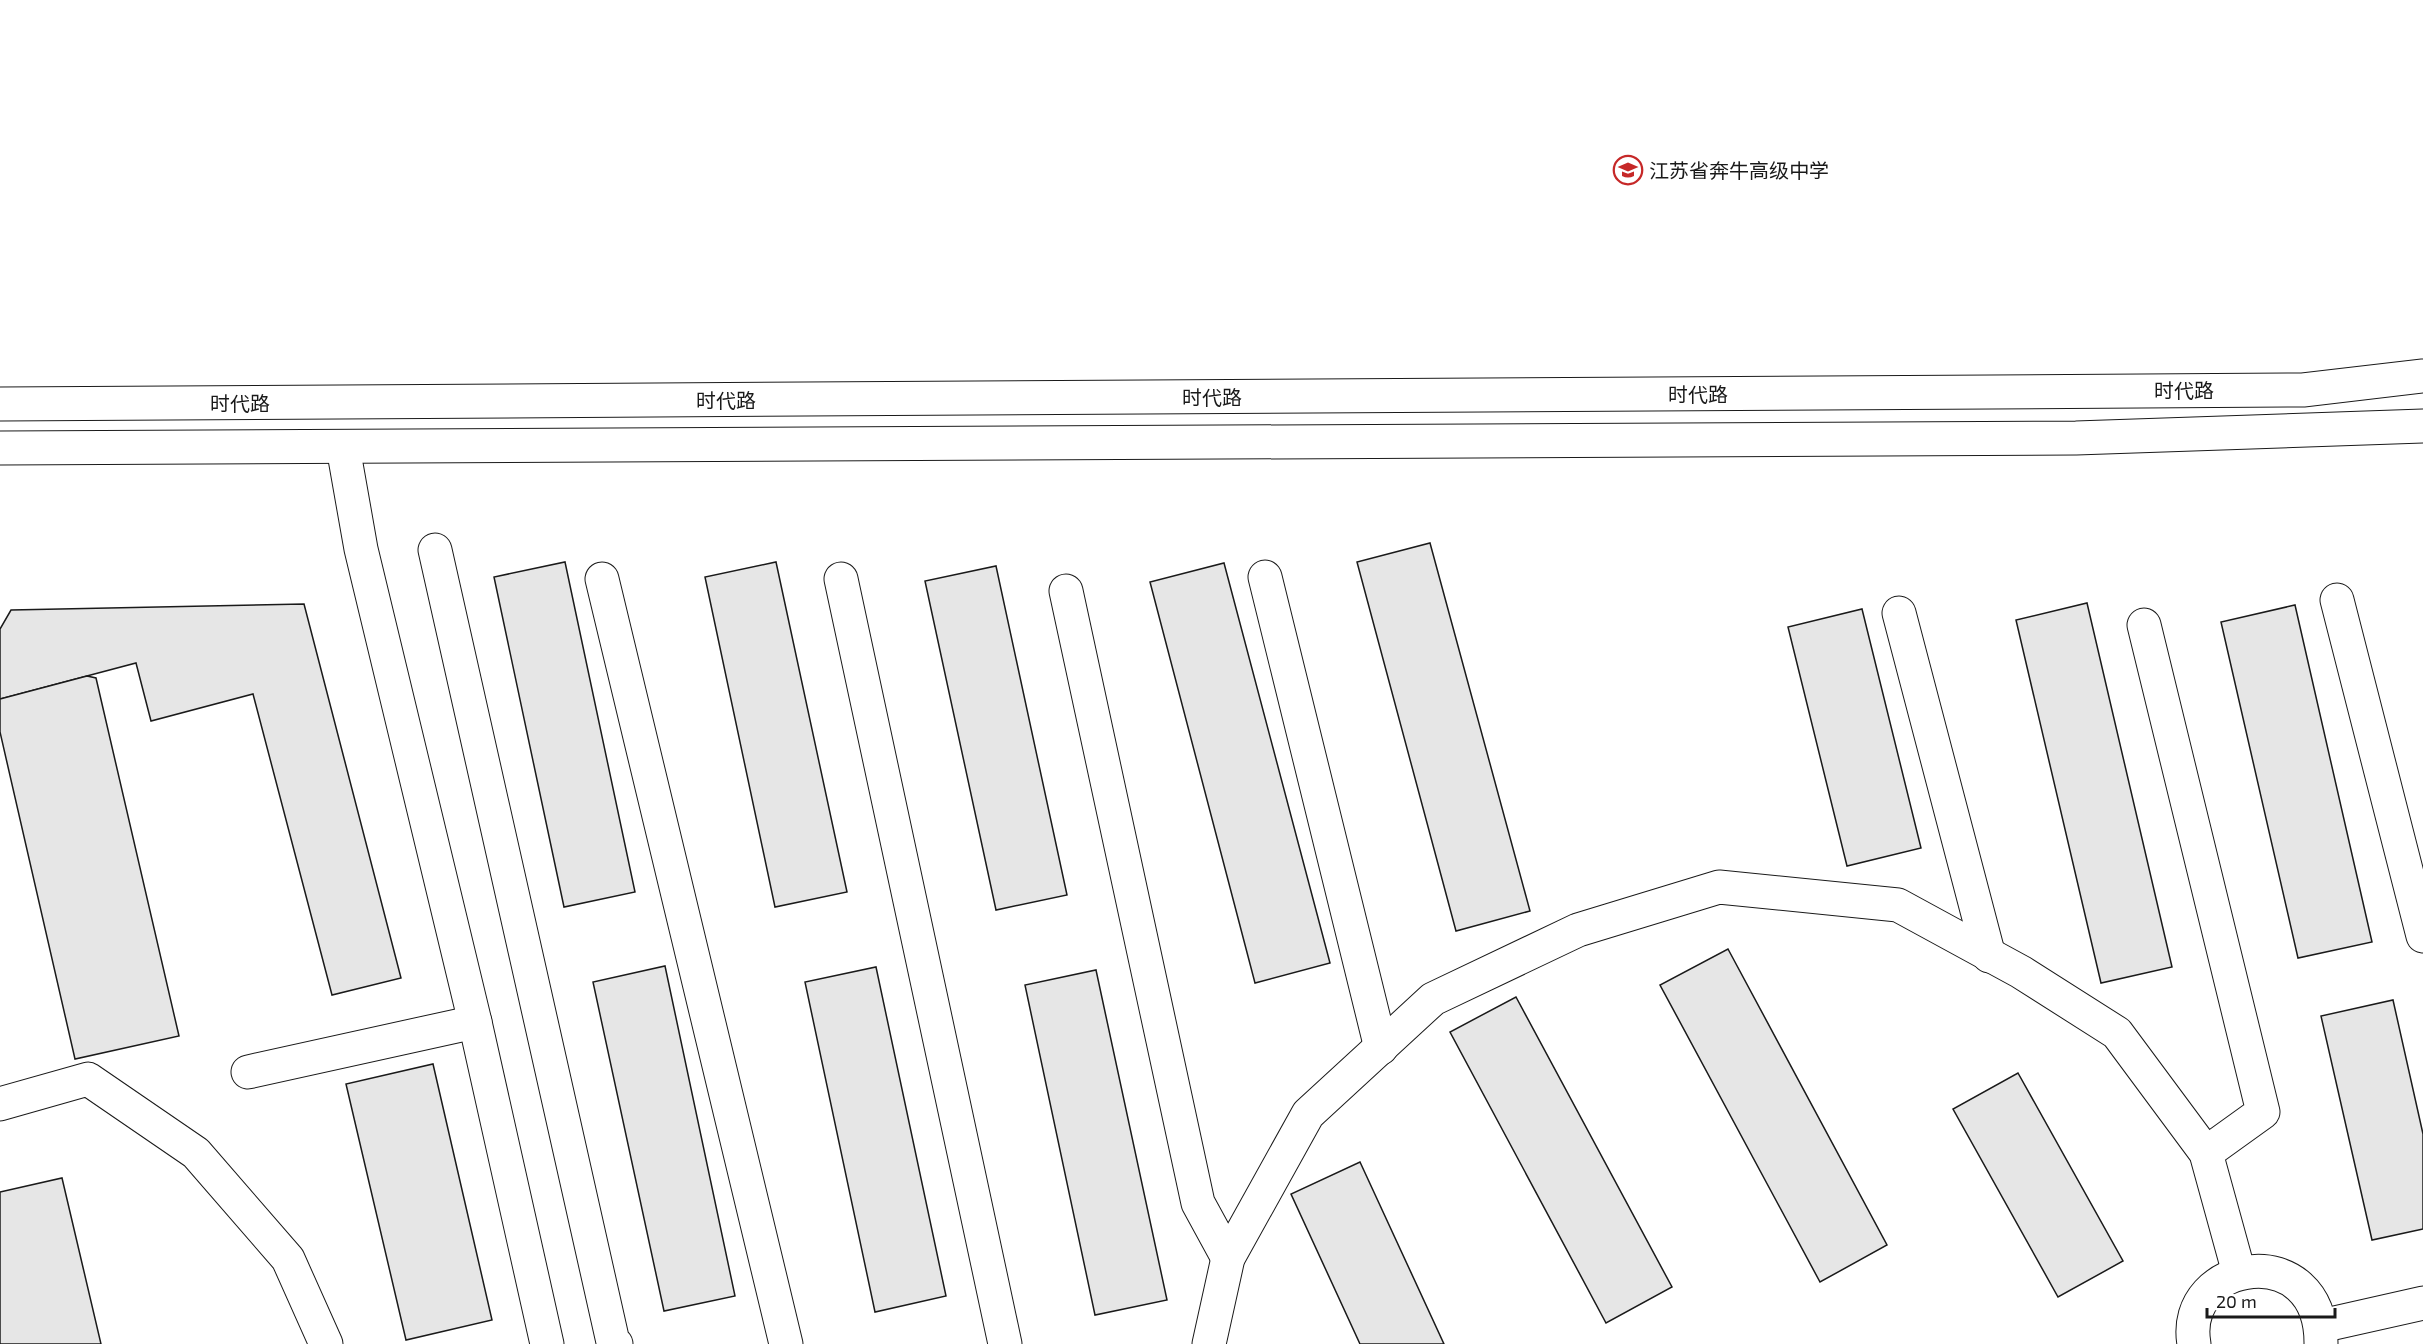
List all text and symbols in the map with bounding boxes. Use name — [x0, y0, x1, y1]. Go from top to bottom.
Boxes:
school or university icon: 江苏省奔牛高级中学 — [1612, 154, 1644, 186]
place label: 江苏省奔牛高级中学 — [1649, 158, 1829, 182]
street label: 时代路 — [2154, 378, 2214, 402]
street label: 时代路 — [1668, 382, 1728, 406]
street label: 时代路 — [1182, 385, 1242, 409]
street label: 时代路 — [696, 388, 756, 412]
street label: 时代路 — [210, 391, 270, 415]
scale bar — [2207, 1281, 2334, 1319]
text: 20 m — [2216, 1290, 2257, 1312]

